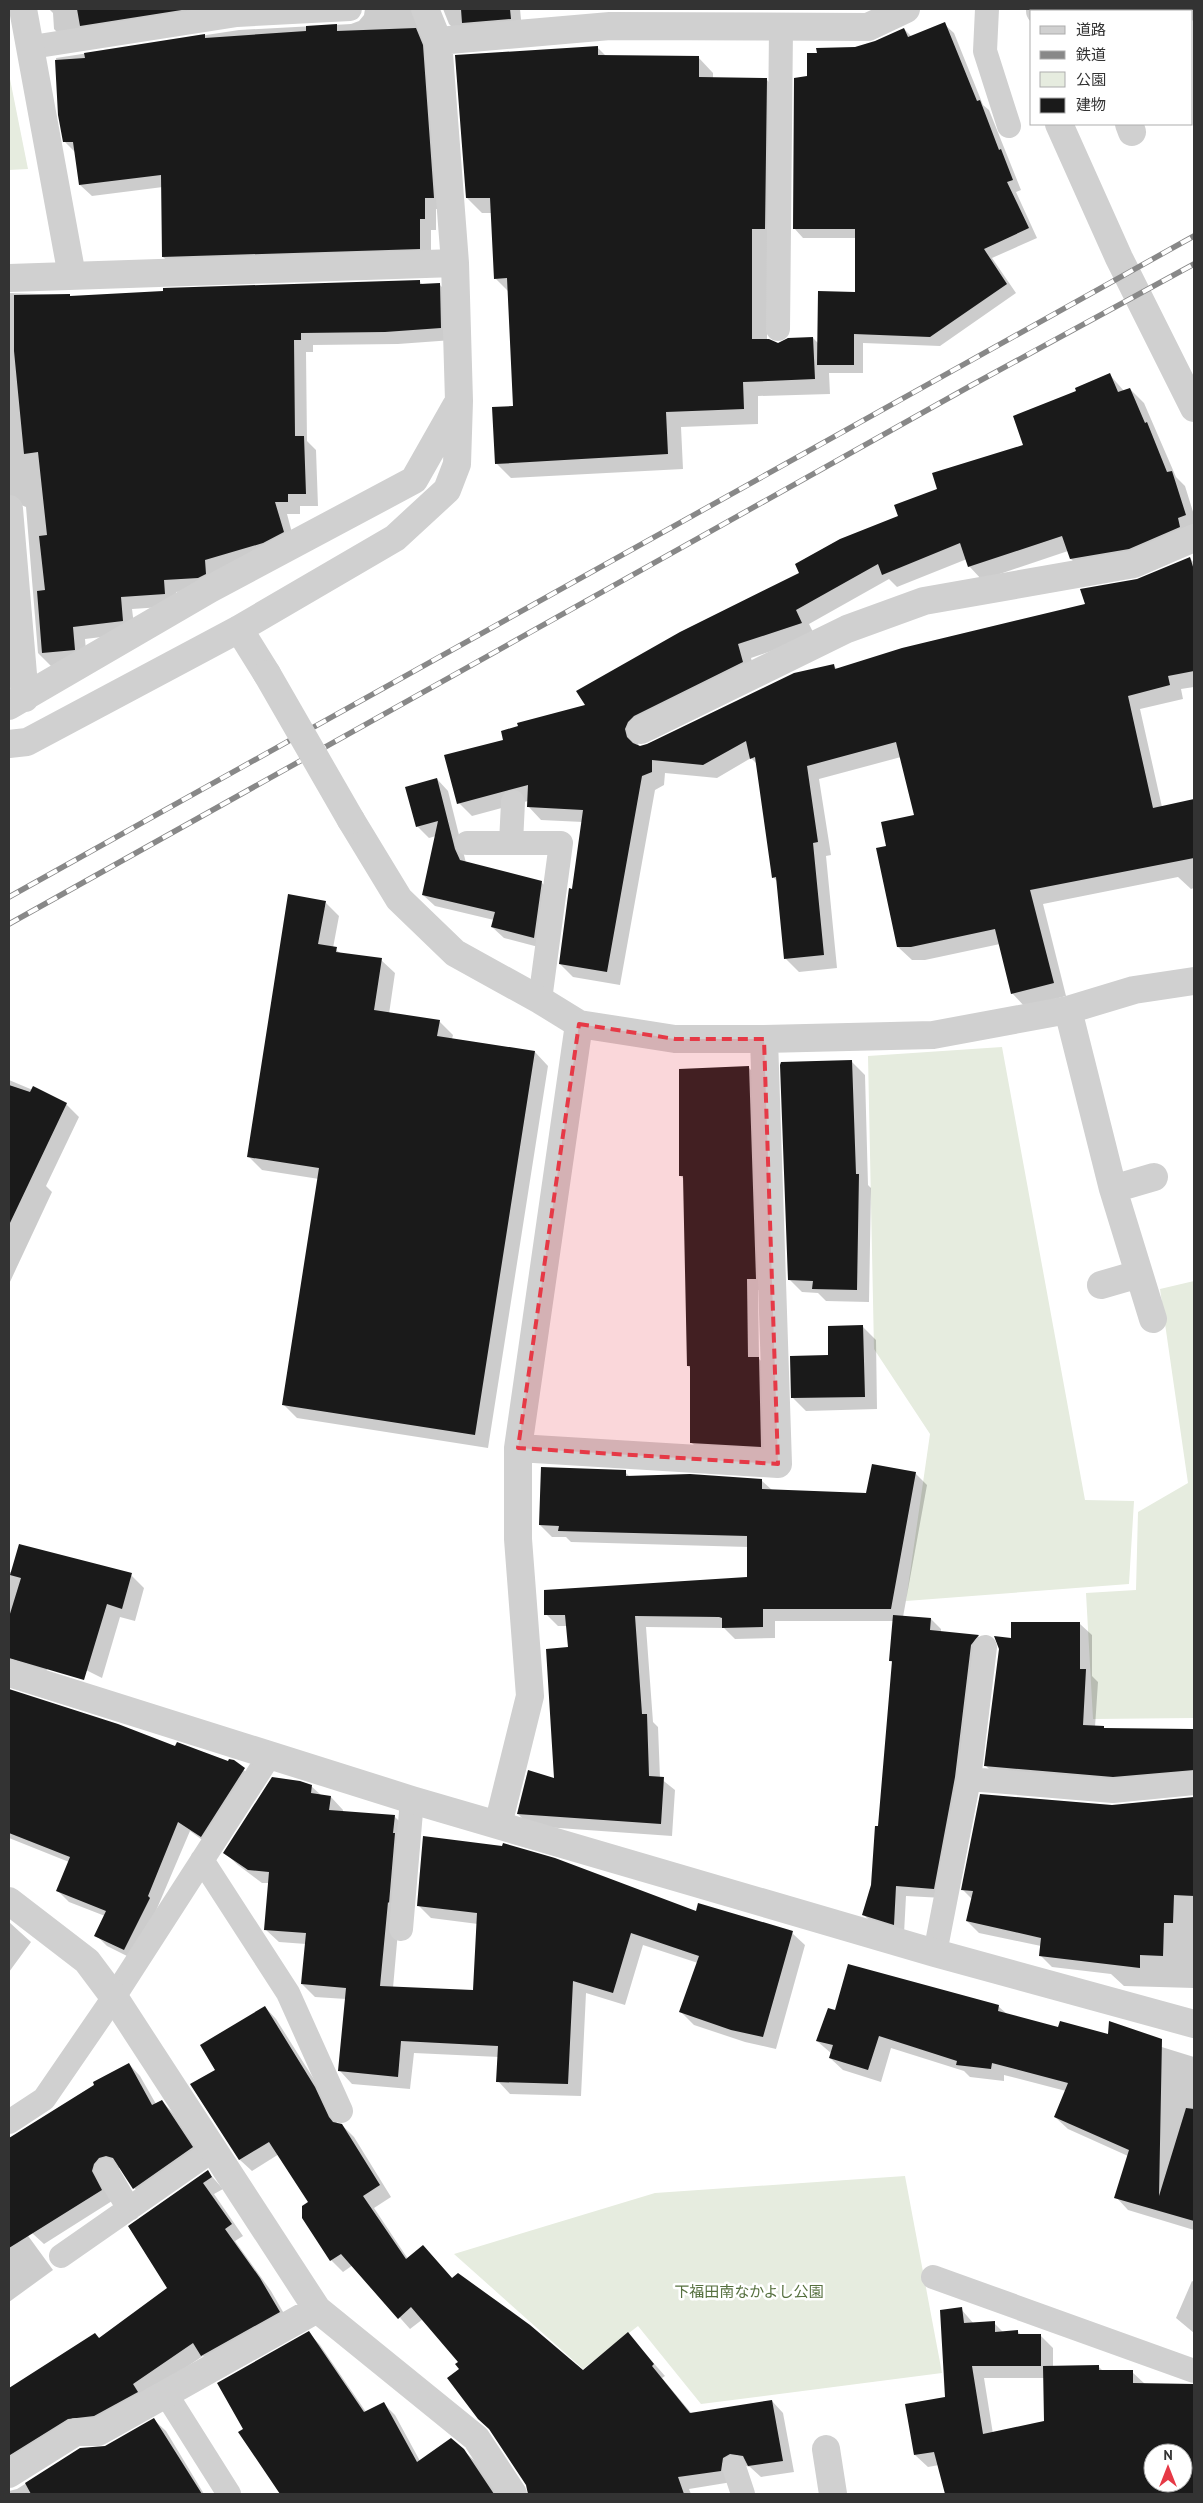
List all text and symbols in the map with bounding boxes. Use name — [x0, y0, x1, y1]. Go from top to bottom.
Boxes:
legend — [1030, 10, 1193, 125]
text: 道路 — [1076, 20, 1106, 39]
text: 鉄道 — [1076, 45, 1106, 64]
text: 公園 — [1076, 70, 1106, 89]
text: 建物 — [1076, 95, 1106, 114]
park label: 下福田南なかよし公園 — [674, 2282, 824, 2301]
north arrow — [1143, 2443, 1193, 2493]
text: N — [1163, 2446, 1173, 2464]

